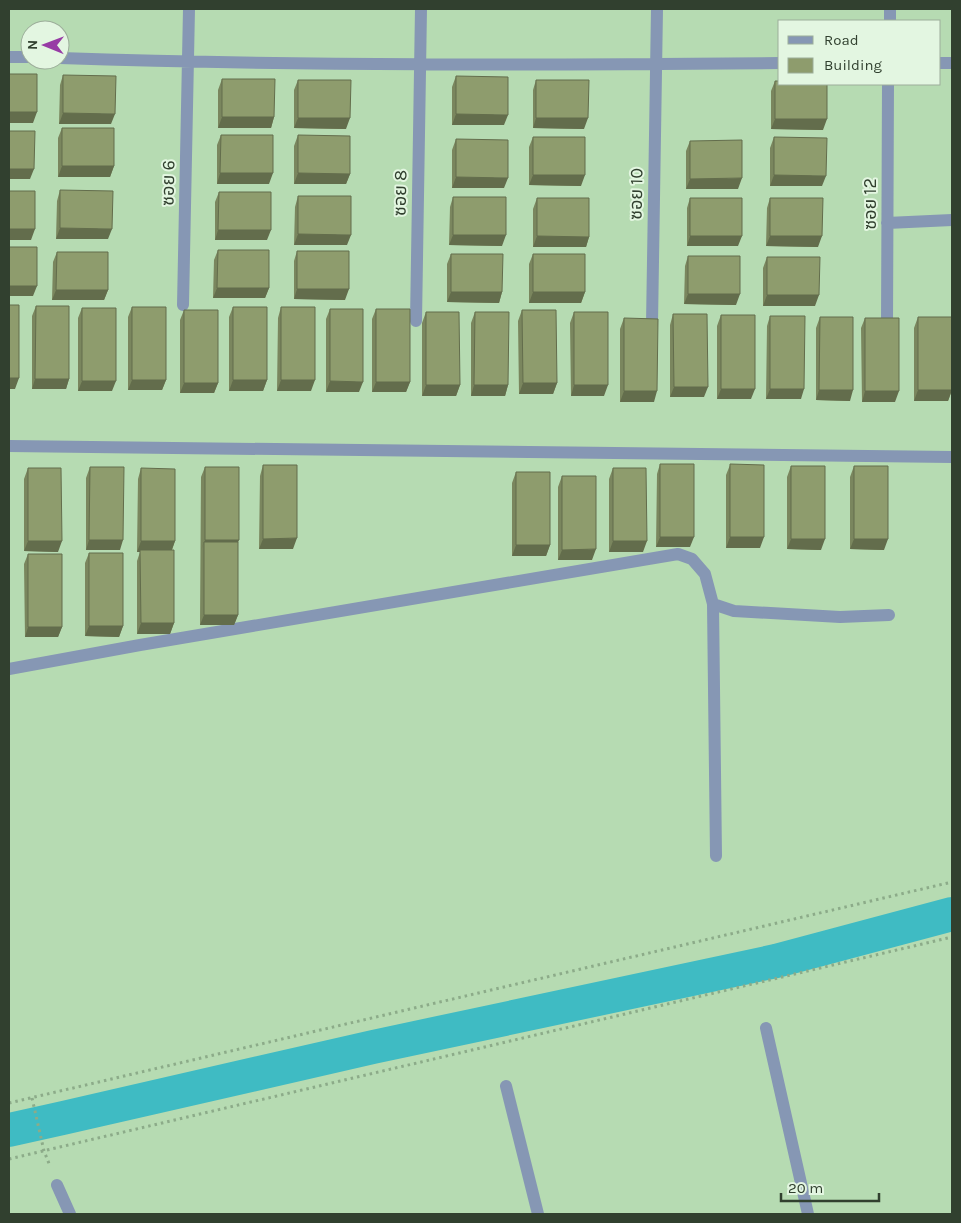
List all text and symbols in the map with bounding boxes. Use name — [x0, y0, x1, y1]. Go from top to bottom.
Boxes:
north arrow — [20, 20, 70, 70]
legend — [778, 20, 941, 85]
text: Road — [824, 31, 859, 49]
text: N — [24, 40, 41, 50]
text: Building — [824, 56, 882, 74]
street label: ซอย 6 — [157, 160, 179, 206]
street label: ซอย 10 — [625, 168, 647, 220]
street label: ซอย 8 — [389, 170, 411, 216]
street label: ซอย 12 — [859, 178, 881, 230]
scale bar — [781, 1170, 878, 1202]
text: 20 m — [788, 1179, 823, 1197]

